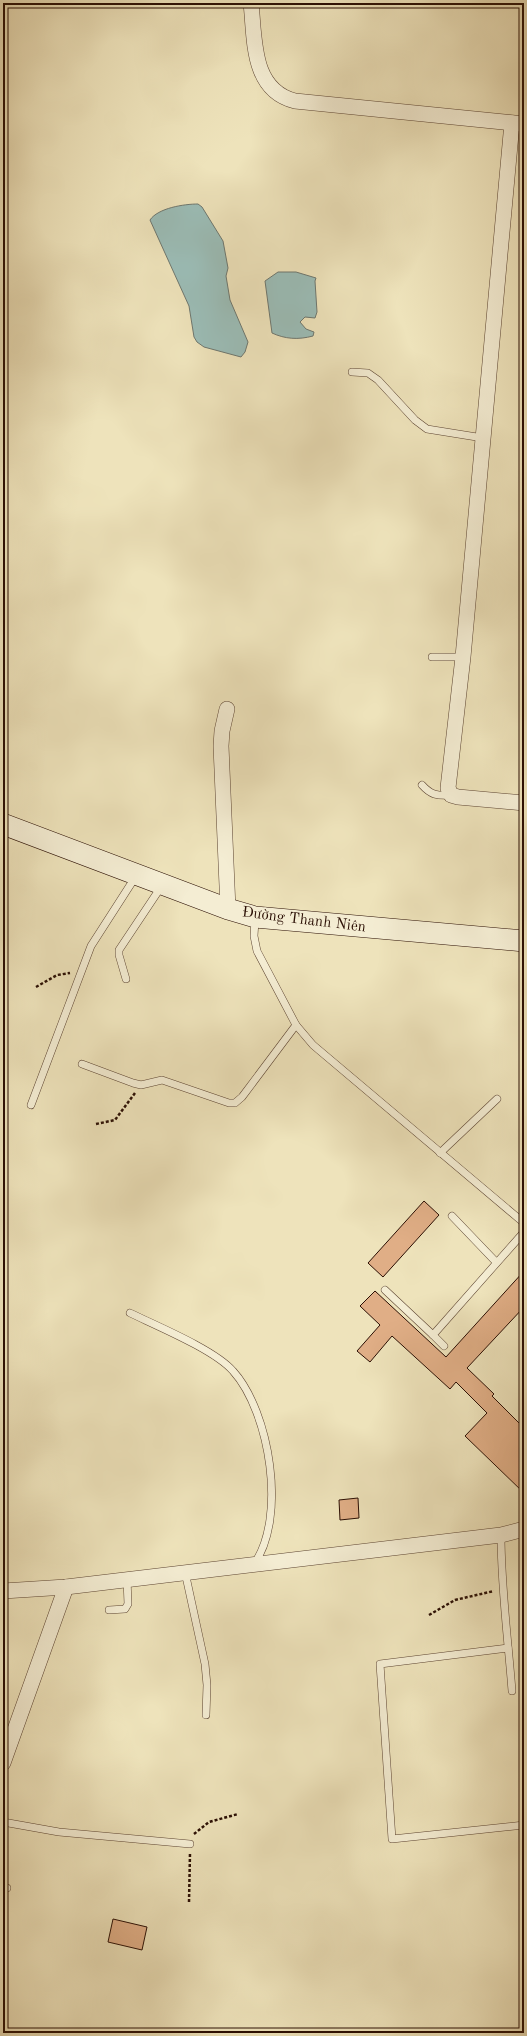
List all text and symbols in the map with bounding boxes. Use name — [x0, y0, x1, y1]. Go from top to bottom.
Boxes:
street label: Đường Thanh Niên — [241, 905, 367, 936]

